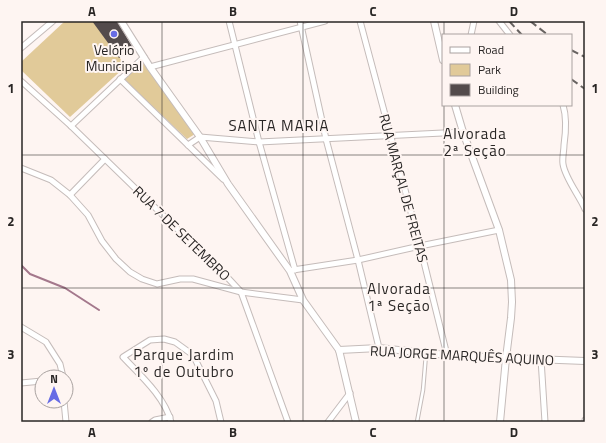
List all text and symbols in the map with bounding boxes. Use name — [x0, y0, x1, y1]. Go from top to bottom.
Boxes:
text: A — [88, 1, 96, 21]
text: B — [229, 1, 237, 21]
text: C — [369, 1, 377, 21]
text: D — [510, 1, 518, 21]
marker: Velório Municipal — [109, 29, 119, 39]
legend — [442, 34, 572, 106]
place label: Velório Municipal — [86, 39, 142, 76]
text: Road — [478, 40, 504, 59]
text: Park — [478, 60, 501, 79]
text: 1 — [7, 78, 15, 98]
text: 1 — [591, 78, 599, 98]
text: Building — [478, 80, 519, 99]
street label: RUA MARÇAL DE FREITAS — [374, 111, 434, 265]
district label: SANTA MARIA — [229, 114, 329, 137]
district label: Alvorada 2ª Seção — [443, 122, 507, 162]
street label: RUA 7 DE SETEMBRO — [129, 181, 235, 285]
text: 2 — [7, 211, 15, 231]
text: 2 — [591, 211, 599, 231]
district label: Alvorada 1ª Seção — [367, 277, 431, 317]
street label: RUA JORGE MARQUÊS AQUINO — [369, 340, 555, 370]
district label: Parque Jardim 1º de Outubro — [133, 343, 235, 383]
text: 3 — [7, 344, 15, 364]
text: 3 — [591, 344, 599, 364]
north arrow — [34, 369, 74, 409]
text: N — [50, 371, 58, 387]
text: A — [88, 422, 96, 442]
text: B — [229, 422, 237, 442]
text: C — [369, 422, 377, 442]
text: D — [510, 422, 518, 442]

